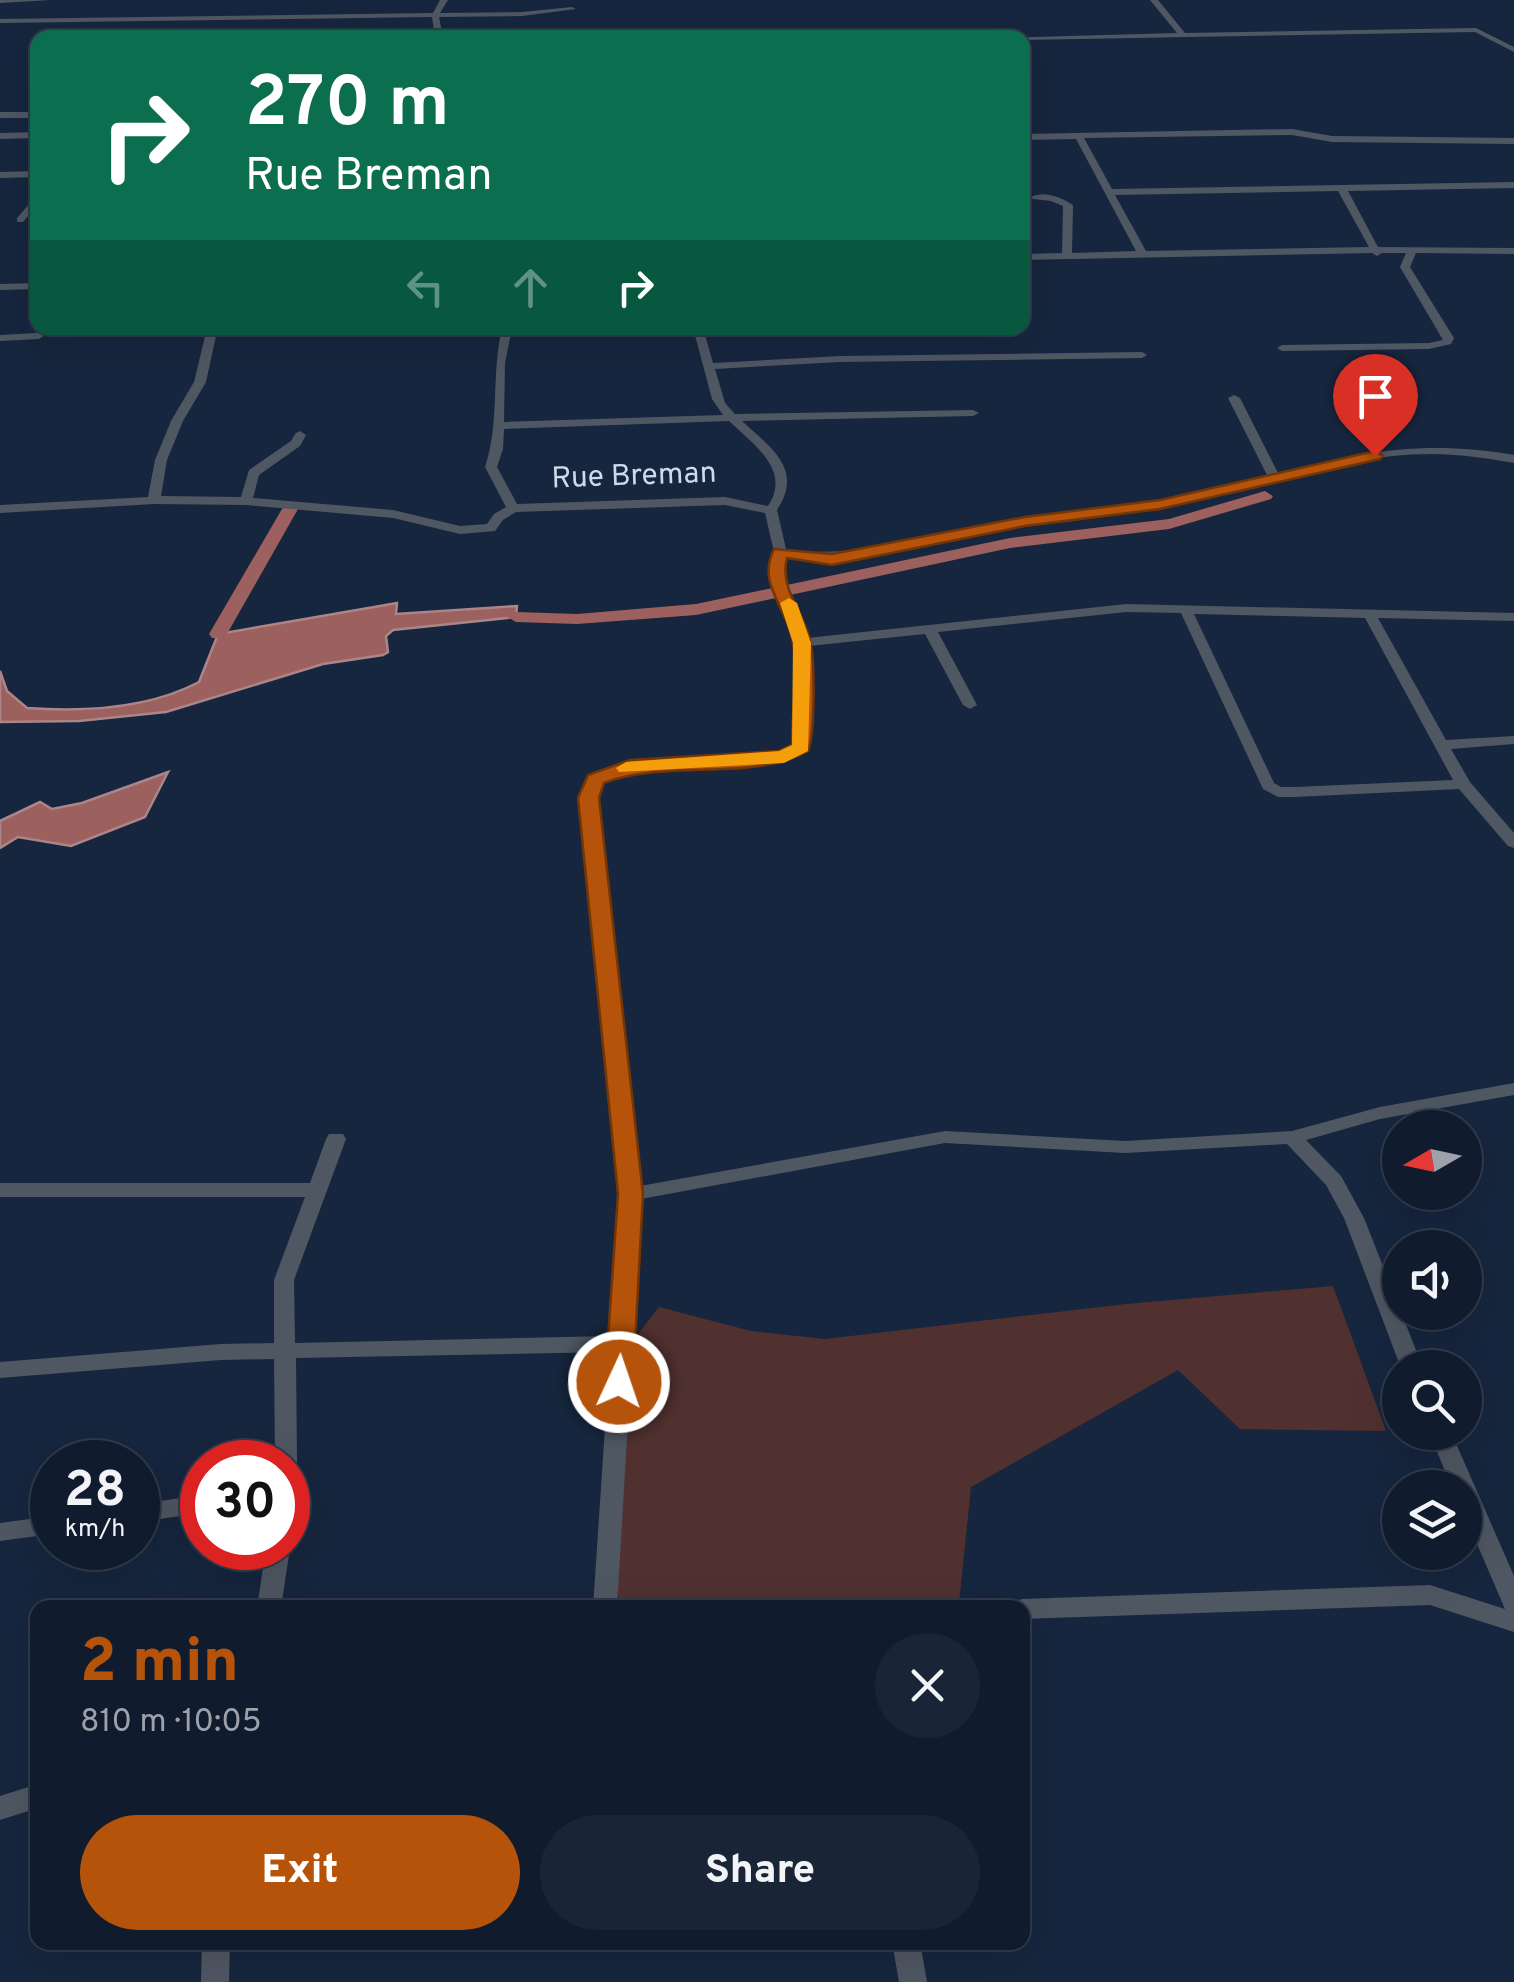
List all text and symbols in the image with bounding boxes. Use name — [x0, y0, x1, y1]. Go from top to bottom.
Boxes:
text: 270 m — [245, 62, 450, 151]
icon: right — [80, 70, 210, 200]
text: Rue Breman — [245, 149, 493, 206]
icon: left — [398, 260, 453, 315]
icon: ahead — [503, 260, 558, 315]
icon: right — [608, 260, 663, 315]
pin — [1333, 354, 1418, 457]
icon: arrive — [1348, 369, 1403, 424]
street label: Rue Breman — [551, 456, 717, 498]
north arrow — [1382, 1110, 1482, 1210]
map controls — [1382, 1110, 1482, 1570]
button: sound — [1382, 1230, 1482, 1330]
position arrow — [567, 1330, 671, 1434]
button: search — [1382, 1350, 1482, 1450]
speed limit sign: 30 — [180, 1440, 310, 1570]
text: 28 — [64, 1461, 126, 1524]
button: layers — [1382, 1470, 1482, 1570]
text: km/h — [65, 1514, 125, 1546]
text: 2 min — [80, 1627, 239, 1703]
button: close — [875, 1633, 980, 1738]
text: 810 m · 10:05 — [80, 1703, 262, 1743]
button: Exit — [80, 1815, 520, 1930]
button: Share — [540, 1815, 980, 1930]

